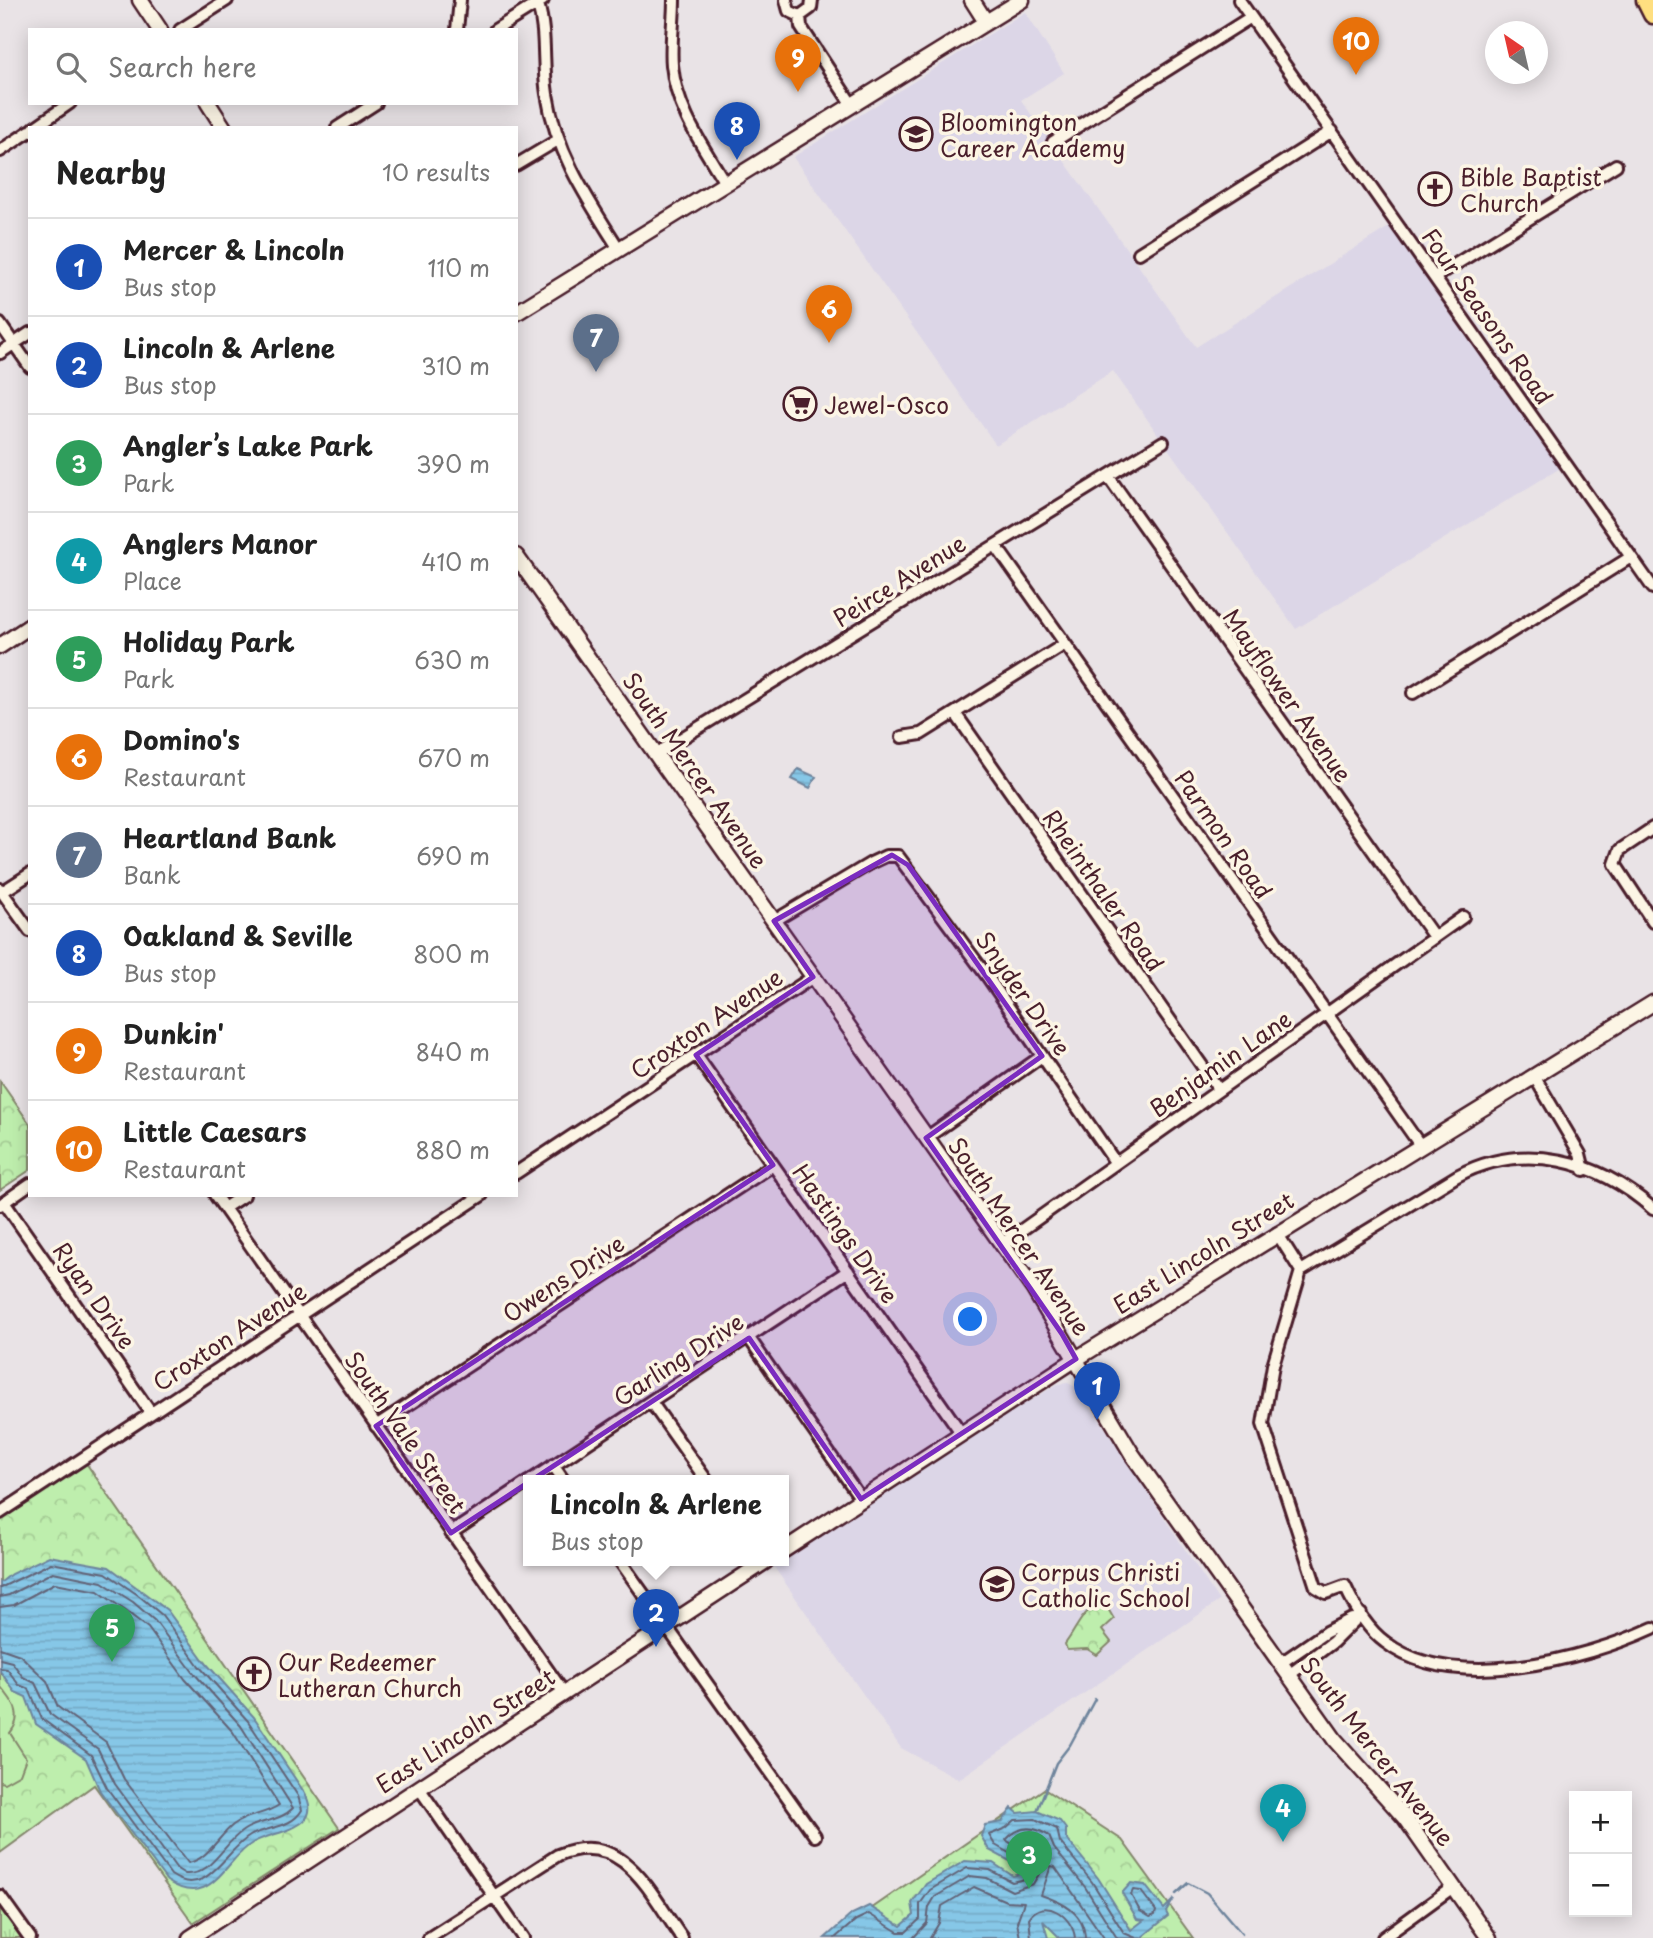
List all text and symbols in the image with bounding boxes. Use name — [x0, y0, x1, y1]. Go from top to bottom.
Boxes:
pin: 10 — [1333, 17, 1379, 75]
north arrow — [1485, 21, 1548, 84]
search box — [28, 28, 518, 105]
pin: 9 — [775, 34, 821, 92]
text: Search here — [108, 47, 257, 86]
icon: search — [52, 48, 90, 86]
pin: 8 — [714, 102, 760, 160]
place label: Bloomington Career Academy — [940, 104, 1125, 165]
school or university icon: Bloomington Career Academy — [897, 115, 935, 153]
text: Nearby — [56, 149, 166, 194]
text: 10 results — [382, 154, 490, 189]
place label: Bible Baptist Church — [1460, 159, 1602, 220]
church icon: Bible Baptist Church — [1416, 170, 1454, 208]
street label: Four Seasons Road — [1414, 221, 1562, 411]
text: Mercer & Lincoln — [123, 230, 345, 269]
text: 1 — [74, 250, 85, 285]
text: 110 m — [428, 250, 490, 285]
text: Bus stop — [123, 269, 217, 304]
pin: 6 — [806, 285, 852, 343]
pin: 7 — [573, 314, 619, 372]
text: Lincoln & Arlene — [123, 328, 335, 367]
text: 2 — [71, 348, 87, 383]
text: 310 m — [421, 348, 490, 383]
text: Bus stop — [123, 367, 217, 402]
supermarket icon: Jewel-Osco — [781, 385, 819, 423]
place label: Jewel-Osco — [824, 387, 949, 422]
text: Angler’s Lake Park — [123, 426, 373, 465]
text: 3 — [71, 446, 87, 481]
text: 390 m — [416, 446, 490, 481]
text: Park — [123, 465, 174, 500]
text: Anglers Manor — [123, 524, 317, 563]
street label: Peirce Avenue — [826, 525, 972, 635]
text: 4 — [71, 544, 87, 579]
text: 410 m — [421, 544, 490, 579]
text: Place — [123, 563, 182, 598]
street label: Mayflower Avenue — [1215, 601, 1361, 789]
text: Holiday Park — [123, 622, 295, 661]
text: 5 — [72, 642, 86, 677]
text: 630 m — [414, 642, 490, 677]
text: Park — [123, 661, 174, 696]
street label: South Mercer Avenue — [615, 665, 777, 875]
text: Domino's — [123, 720, 240, 759]
text: 6 — [71, 740, 87, 775]
text: 670 m — [418, 740, 490, 775]
text: Restaurant — [123, 759, 246, 794]
street label: Parmon Road — [1167, 762, 1281, 906]
street label: Rheinthaler Road — [1035, 802, 1173, 978]
text: Heartland Bank — [123, 818, 336, 857]
text: 7 — [72, 838, 86, 873]
text: 690 m — [416, 838, 490, 873]
text: Bank — [123, 857, 181, 892]
text: Oakland & Seville — [123, 916, 353, 955]
street label: Snyder Drive — [968, 924, 1080, 1062]
text: 8 — [72, 936, 86, 971]
text: 800 m — [413, 936, 490, 971]
text: Bus stop — [123, 955, 217, 990]
street label: Croxton Avenue — [623, 959, 789, 1087]
street label: Benjamin Lane — [1142, 1001, 1298, 1125]
text: Dunkin' — [123, 1014, 224, 1053]
text: 9 — [72, 1034, 86, 1069]
text: 840 m — [416, 1034, 490, 1069]
text: Restaurant — [123, 1053, 246, 1088]
text: Little Caesars — [123, 1112, 307, 1151]
street label: South Mercer Avenue — [940, 1130, 1100, 1342]
text: 10 — [65, 1132, 93, 1167]
text: 880 m — [416, 1132, 490, 1167]
text: Restaurant — [123, 1151, 246, 1186]
street label: Hastings Drive — [785, 1156, 907, 1310]
street label: East Lincoln Street — [1106, 1182, 1300, 1322]
street label: Owens Drive — [495, 1225, 631, 1331]
street label: Ryan Drive — [45, 1234, 145, 1356]
street label: Croxton Avenue — [145, 1273, 313, 1399]
your location — [953, 1302, 987, 1336]
street label: Garling Drive — [606, 1304, 750, 1414]
street label: South Vale Street — [337, 1344, 475, 1520]
pin: 1 — [1074, 1362, 1120, 1420]
popup — [523, 1475, 789, 1566]
text: Lincoln & Arlene — [550, 1484, 762, 1523]
text: Bus stop — [550, 1523, 644, 1558]
place label: Corpus Christi Catholic School — [1021, 1554, 1191, 1615]
school or university icon: Corpus Christi Catholic School — [978, 1565, 1016, 1603]
pin: 2 — [633, 1589, 679, 1647]
pin: 5 — [89, 1604, 135, 1662]
place label: Our Redeemer Lutheran Church — [278, 1644, 462, 1705]
street label: South Mercer Avenue — [1293, 1649, 1463, 1853]
church icon: Our Redeemer Lutheran Church — [235, 1655, 273, 1693]
street label: East Lincoln Street — [369, 1659, 561, 1801]
pin: 4 — [1260, 1784, 1306, 1842]
map controls — [1569, 1791, 1632, 1917]
button: + — [1569, 1791, 1632, 1854]
pin: 3 — [1006, 1831, 1052, 1889]
button: − — [1569, 1854, 1632, 1917]

